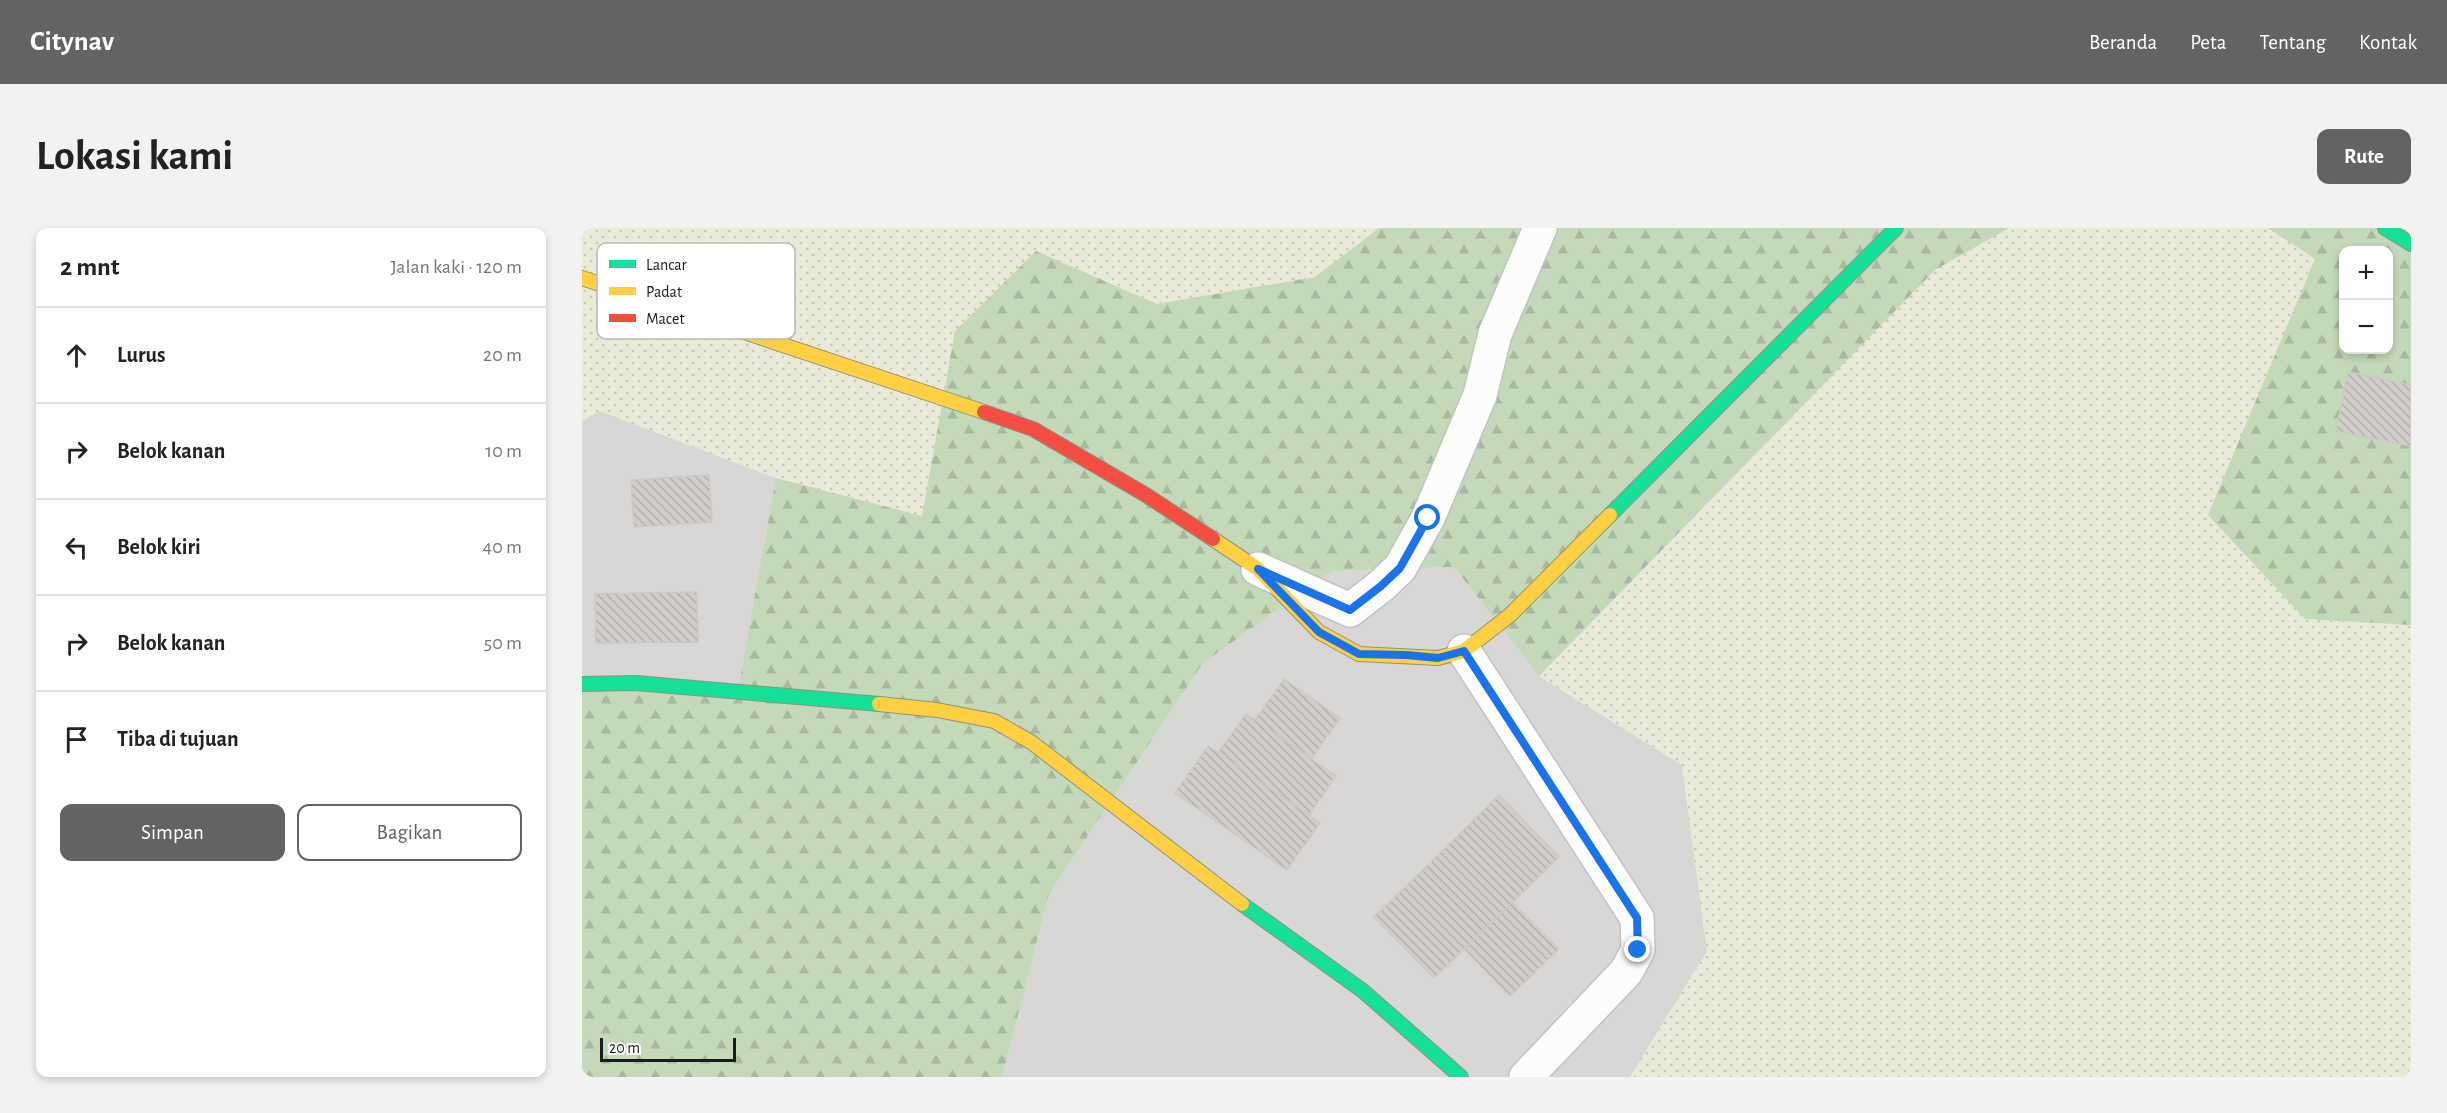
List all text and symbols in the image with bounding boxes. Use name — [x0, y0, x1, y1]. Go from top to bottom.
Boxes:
text: Citynav — [30, 28, 114, 56]
text: Beranda — [2089, 32, 2157, 53]
text: Peta — [2190, 32, 2226, 53]
text: Tentang — [2259, 32, 2326, 53]
text: Kontak — [2359, 32, 2417, 53]
button: Rute — [2317, 129, 2411, 184]
text: Lokasi kami — [36, 135, 233, 177]
legend — [597, 243, 795, 339]
map controls — [2339, 246, 2393, 354]
button: + — [2339, 246, 2393, 300]
text: 2 mnt — [60, 254, 120, 280]
text: Jalan kaki · 120 m — [390, 257, 522, 277]
text: Lancar — [646, 257, 687, 273]
text: Padat — [646, 284, 682, 300]
button: − — [2339, 300, 2393, 354]
text: Macet — [646, 311, 684, 327]
icon: ahead — [60, 339, 93, 372]
text: Lurus — [117, 344, 166, 366]
text: 20 m — [483, 345, 522, 365]
icon: right — [60, 435, 93, 468]
text: Belok kanan — [117, 440, 225, 462]
text: 10 m — [485, 441, 522, 461]
route start — [1414, 504, 1440, 530]
icon: left — [60, 531, 93, 564]
text: Belok kiri — [117, 536, 201, 558]
text: 40 m — [483, 537, 522, 557]
icon: right — [60, 627, 93, 660]
text: Belok kanan — [117, 632, 225, 654]
text: 50 m — [484, 633, 522, 653]
icon: arrive — [60, 723, 93, 756]
text: Tiba di tujuan — [117, 728, 239, 750]
button: Simpan — [60, 804, 285, 861]
button: Bagikan — [297, 804, 522, 861]
route end — [1624, 936, 1650, 962]
scale bar — [600, 1035, 736, 1062]
text: 20 m — [609, 1040, 640, 1056]

